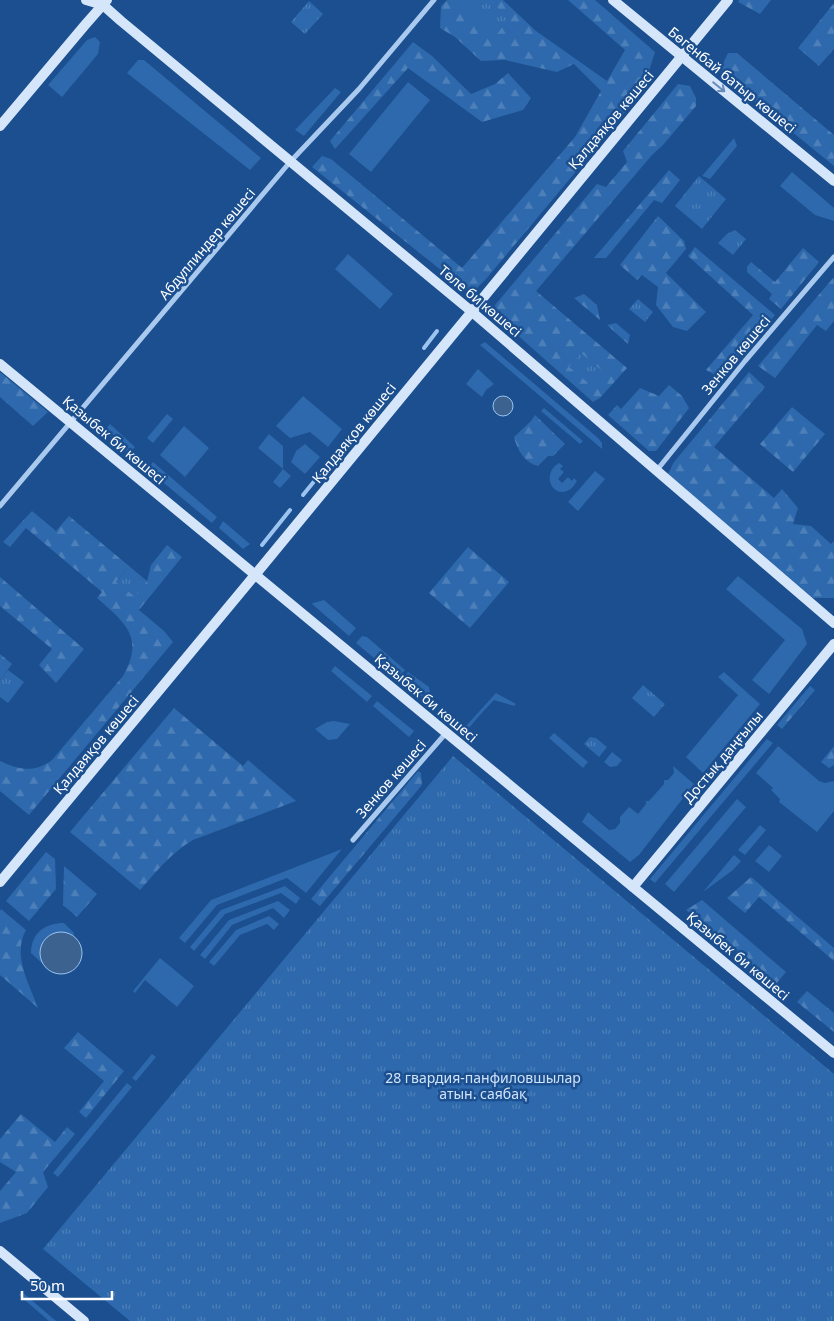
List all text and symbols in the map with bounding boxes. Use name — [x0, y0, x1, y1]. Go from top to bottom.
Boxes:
street label: Бөгенбай батыр көшесі — [664, 22, 800, 137]
street label: Қалдаяқов көшесі — [564, 66, 658, 173]
one-way arrow — [712, 82, 725, 93]
street label: Абдуллиндер көшесі — [154, 184, 259, 304]
street label: Төле би көшесі — [435, 260, 526, 341]
street label: Зенков көшесі — [697, 311, 774, 398]
street label: Қалдаяқов көшесі — [307, 379, 400, 487]
street label: Қазыбек би көшесі — [59, 391, 170, 488]
street label: Қазыбек би көшесі — [371, 649, 482, 746]
street label: Қалдаяқов көшесі — [49, 691, 143, 798]
street label: Достық даңғылы — [678, 707, 767, 807]
street label: Зенков көшесі — [351, 736, 430, 822]
street label: Қазыбек би көшесі — [683, 907, 794, 1004]
park label: 28 гвардия-панфиловшылар атын. саябақ — [385, 1068, 581, 1103]
scale bar — [22, 1268, 112, 1300]
text: 50 m — [30, 1275, 65, 1295]

